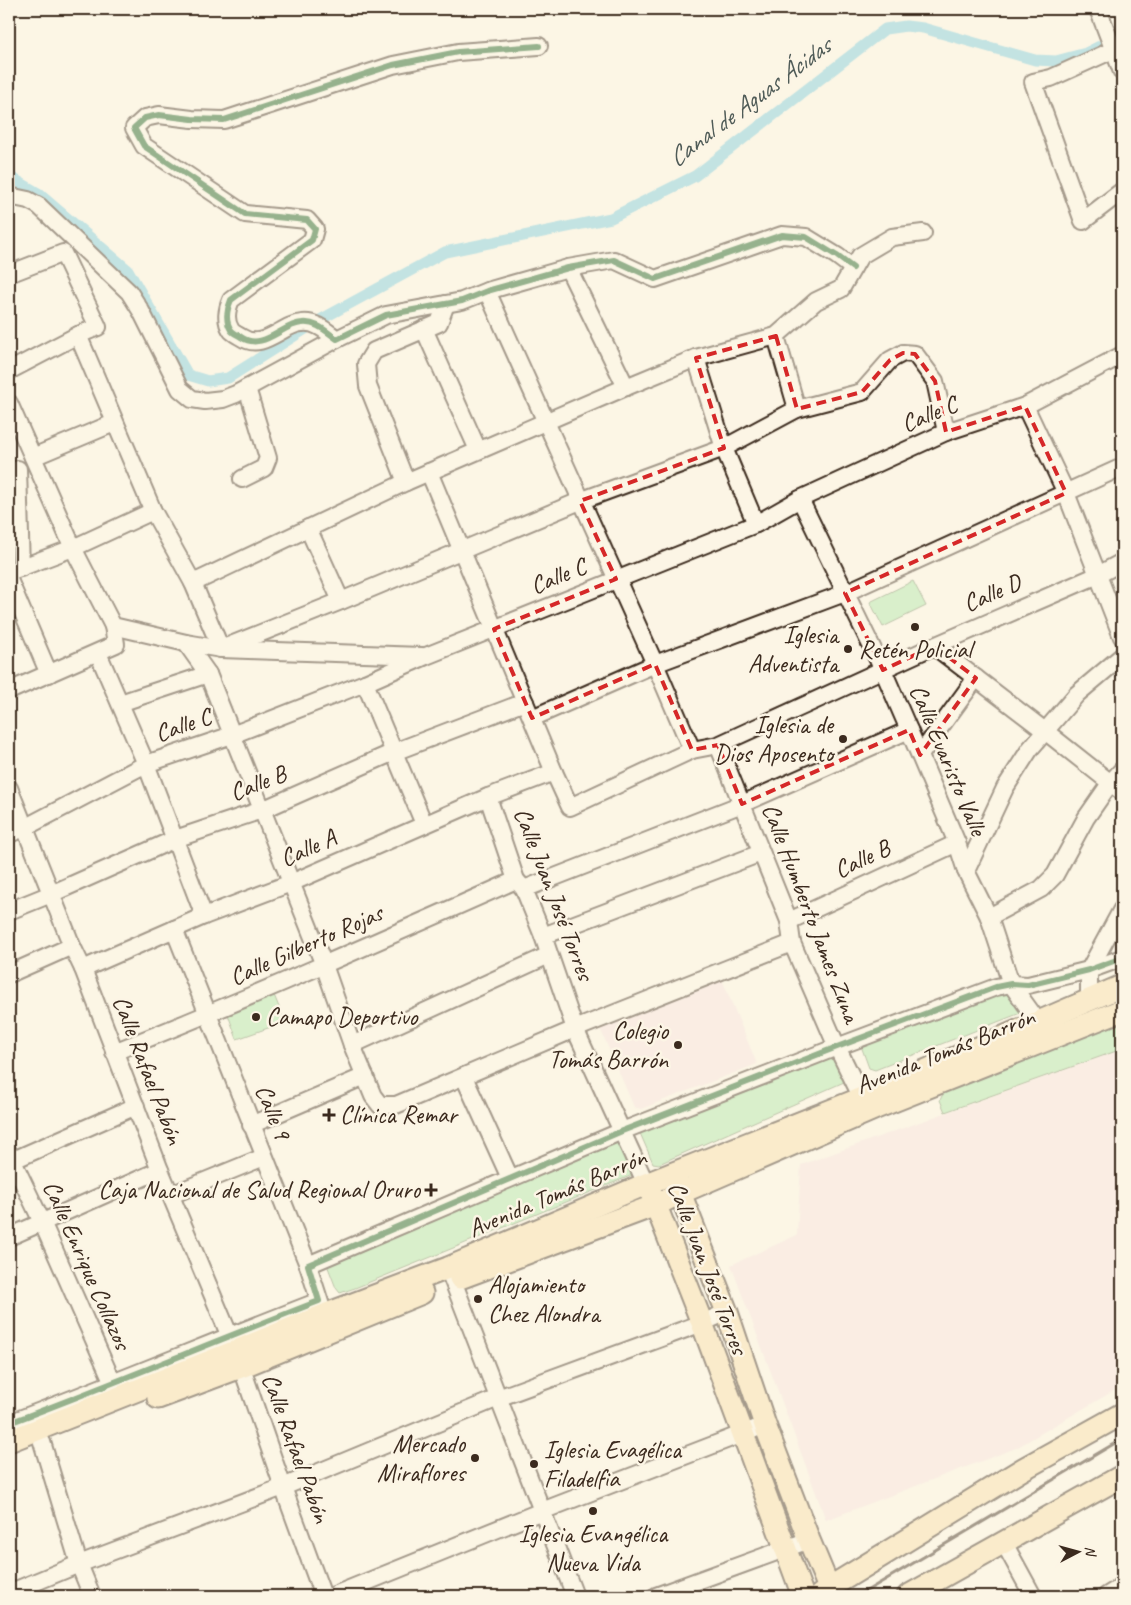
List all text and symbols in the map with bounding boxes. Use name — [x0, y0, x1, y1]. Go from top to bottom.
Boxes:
water label: Canal de Aguas Ácidas — [661, 27, 840, 174]
street label: Calle C — [896, 387, 964, 440]
street label: Calle C — [525, 549, 593, 602]
street label: Calle D — [958, 566, 1027, 619]
place label: Iglesia Adventista — [748, 619, 841, 680]
marker: Retén Policial — [909, 621, 921, 633]
place label: Retén Policial — [859, 634, 976, 666]
marker: Iglesia Adventista — [842, 643, 854, 655]
street label: Calle Evaristo Valle — [902, 680, 995, 842]
street label: Calle C — [151, 700, 218, 749]
place label: Iglesia de Dios Aposento — [714, 709, 836, 770]
marker: Iglesia de Dios Aposento — [837, 733, 849, 745]
street label: Calle B — [225, 757, 293, 808]
street label: Calle Humberto James Zuna — [754, 799, 869, 1030]
street label: Calle Juan José Torres — [506, 803, 602, 987]
street label: Calle A — [275, 821, 342, 874]
street label: Calle B — [829, 831, 897, 886]
street label: Calle Gilberto Rojas — [224, 896, 390, 993]
street label: Calle Rafael Pabón — [105, 991, 191, 1149]
street label: Avenida Tomás Barrón — [851, 1000, 1040, 1101]
place label: Camapo Deportivo — [266, 1001, 418, 1033]
marker: Camapo Deportivo — [250, 1011, 262, 1023]
place label: Colegio Tomás Barrón — [548, 1015, 669, 1076]
marker: Colegio Tomás Barrón — [672, 1039, 684, 1051]
street label: Calle 9 — [248, 1080, 299, 1146]
place label: Clínica Remar — [340, 1099, 460, 1131]
marker: Clínica Remar — [322, 1108, 336, 1122]
street label: Avenida Tomás Barrón — [463, 1141, 652, 1245]
place label: Caja Nacional de Salud Regional Oruro — [98, 1174, 421, 1206]
street label: Calle Enrique Collazos — [35, 1176, 140, 1357]
street label: Calle Juan José Torres — [660, 1177, 756, 1361]
marker: Caja Nacional de Salud Regional Oruro — [424, 1183, 438, 1197]
place label: Alojamiento Chez Alondra — [488, 1269, 602, 1330]
marker: Alojamiento Chez Alondra — [472, 1293, 484, 1305]
street label: Calle Rafael Pabón — [254, 1369, 338, 1528]
place label: Mercado Miraflores — [377, 1428, 467, 1489]
place label: Iglesia Evagélica Filadelfia — [544, 1434, 683, 1495]
marker: Mercado Miraflores — [469, 1452, 481, 1464]
marker: Iglesia Evagélica Filadelfia — [528, 1458, 540, 1470]
marker: Iglesia Evangélica Nueva Vida — [587, 1505, 599, 1517]
place label: Iglesia Evangélica Nueva Vida — [519, 1518, 669, 1579]
north arrow — [1054, 1528, 1104, 1578]
text: N — [1082, 1545, 1100, 1558]

